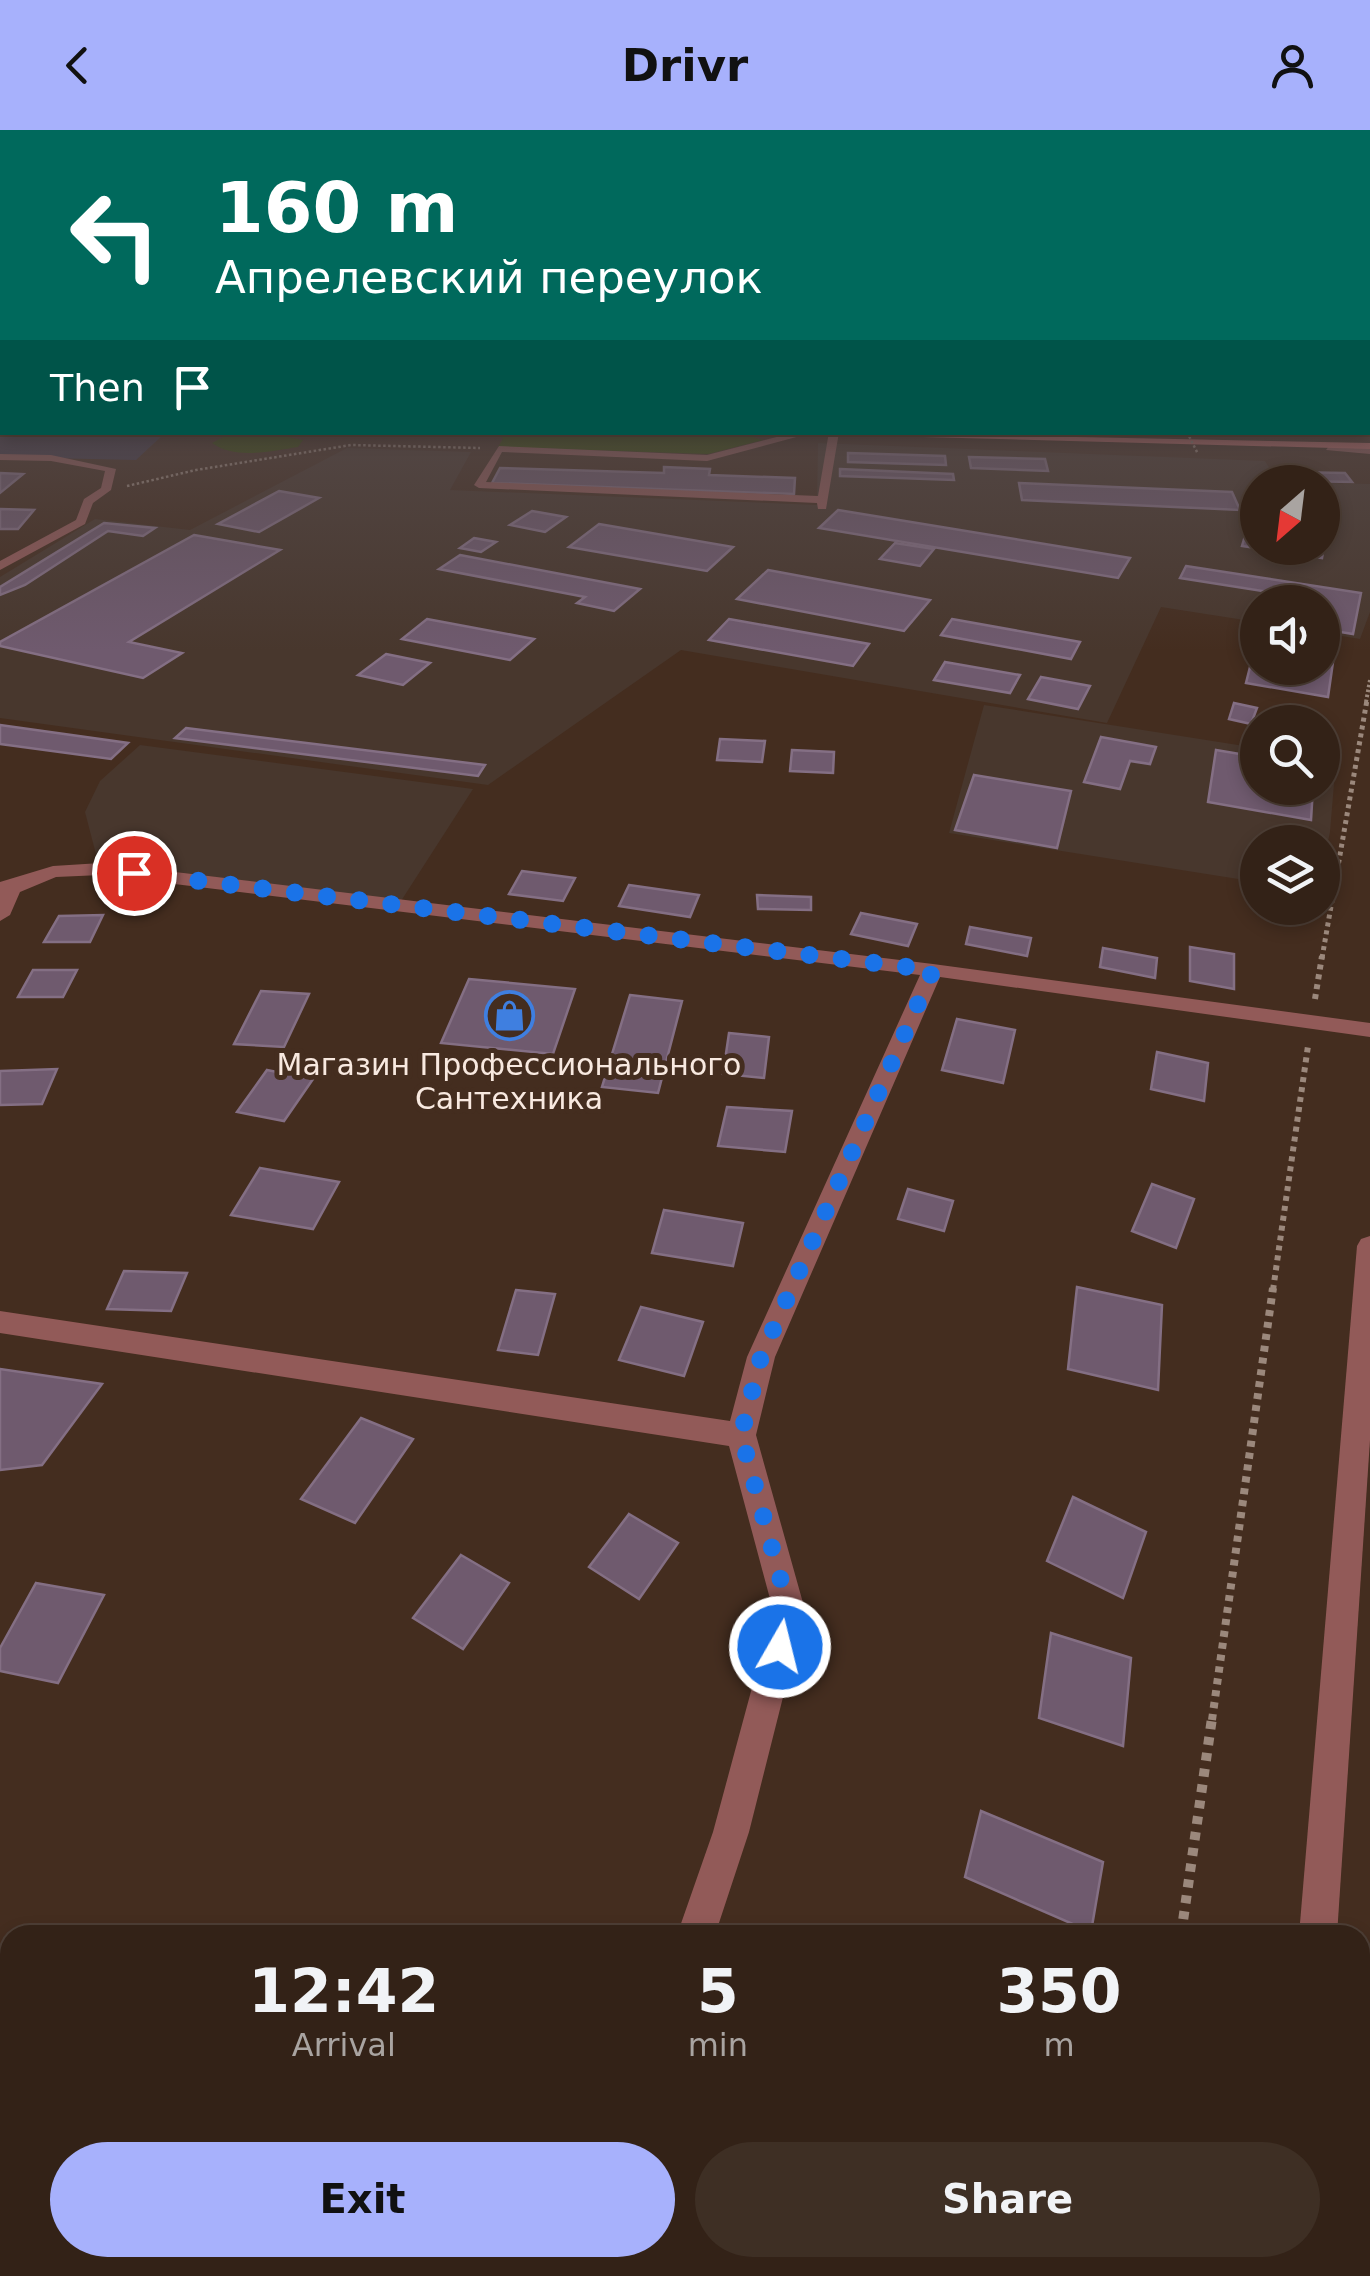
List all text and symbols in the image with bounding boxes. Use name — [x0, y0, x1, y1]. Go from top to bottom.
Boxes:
icon: back — [50, 38, 105, 93]
icon: person — [1265, 38, 1320, 93]
text: Drivr — [622, 39, 748, 92]
text: 160 m — [215, 167, 458, 249]
icon: left — [50, 170, 180, 300]
text: Апрелевский переулок — [215, 251, 763, 304]
icon: arrive — [165, 360, 220, 415]
text: Then — [50, 366, 145, 410]
north arrow — [1240, 465, 1340, 565]
map controls — [1240, 465, 1340, 925]
button: sound — [1240, 585, 1340, 685]
button: search — [1240, 705, 1340, 805]
button: layers — [1240, 825, 1340, 925]
pin — [92, 831, 177, 916]
icon: arrive — [107, 846, 162, 901]
shop icon: Магазин Профессионального Сантехника — [483, 990, 535, 1042]
place label: Магазин Профессионального Сантехника — [277, 1047, 741, 1116]
position arrow — [728, 1595, 832, 1699]
text: 12:42 — [248, 1956, 439, 2026]
text: 5 — [697, 1956, 739, 2026]
text: 350 — [996, 1956, 1122, 2026]
text: Arrival — [292, 2026, 396, 2064]
text: min — [688, 2026, 748, 2064]
text: m — [1043, 2026, 1075, 2064]
button: Exit — [50, 2142, 675, 2257]
button: Share — [695, 2142, 1320, 2257]

